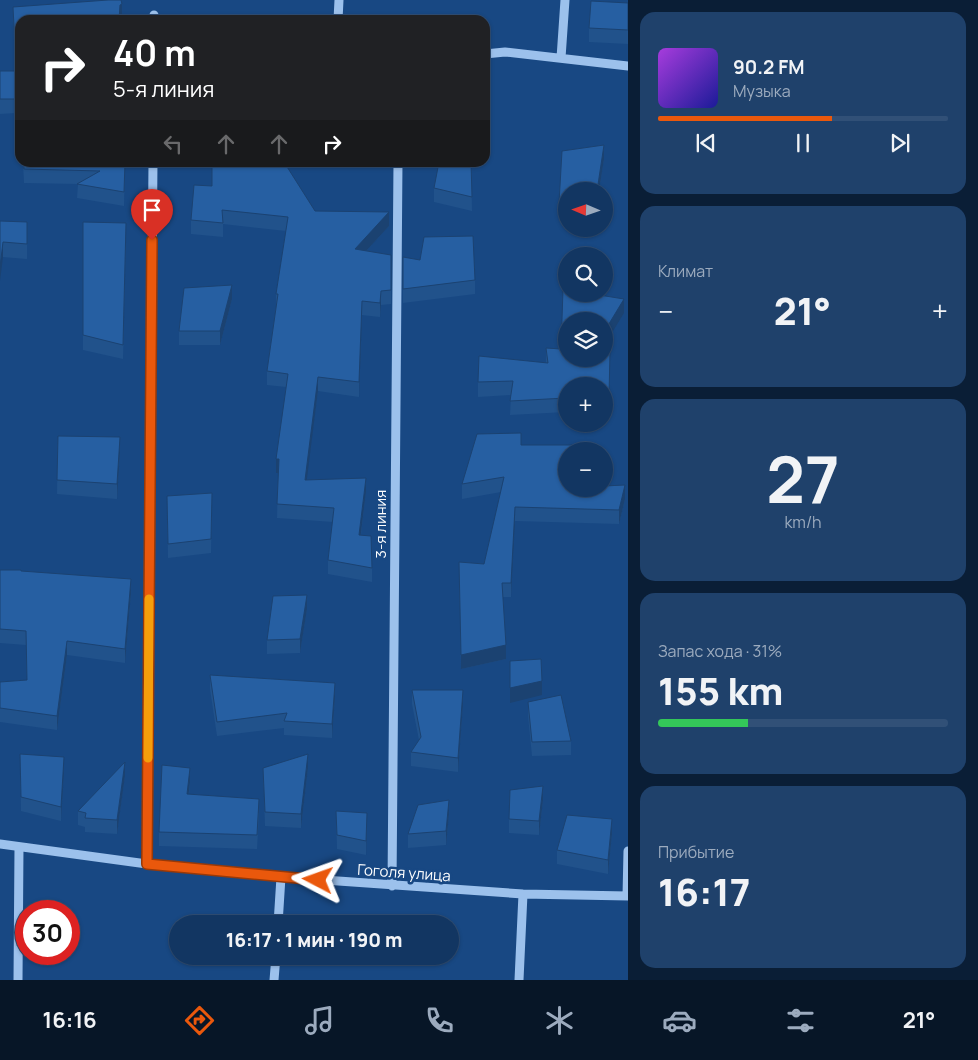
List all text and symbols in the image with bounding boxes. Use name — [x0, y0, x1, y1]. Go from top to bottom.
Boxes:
text: 40 m — [113, 29, 196, 77]
icon: right — [30, 35, 95, 100]
text: 90.2 FM — [733, 54, 804, 80]
text: 5-я линия — [113, 74, 214, 104]
text: Музыка — [733, 80, 791, 102]
icon: previous — [692, 129, 720, 157]
icon: pause — [789, 129, 817, 157]
icon: next — [886, 129, 914, 157]
icon: left — [159, 130, 187, 158]
icon: ahead — [212, 130, 240, 158]
icon: ahead — [265, 130, 293, 158]
icon: right — [318, 130, 346, 158]
north arrow — [558, 182, 612, 238]
map controls — [558, 182, 613, 497]
pin — [131, 189, 173, 240]
icon: arrive — [138, 196, 166, 224]
button: search — [558, 247, 613, 302]
text: Климат — [658, 260, 713, 282]
text: 21° — [774, 284, 831, 336]
text: − — [658, 292, 673, 330]
text: + — [932, 292, 948, 330]
button: layers — [558, 312, 613, 367]
button: + — [558, 377, 613, 432]
text: 27 — [766, 434, 840, 523]
button: − — [558, 442, 613, 497]
street label: 3-я линия — [370, 490, 391, 558]
text: km/h — [784, 511, 822, 533]
text: Запас хода · 31% — [658, 640, 782, 662]
text: 155 km — [658, 664, 783, 716]
text: Прибытие — [658, 841, 734, 863]
position arrow — [291, 853, 343, 905]
street label: Гоголя улица — [357, 859, 451, 886]
text: 16:17 — [658, 865, 750, 917]
speed limit sign: 30 — [15, 900, 80, 965]
text: 16:17 · 1 мин · 190 m — [226, 927, 402, 953]
icon: directions — [182, 1003, 217, 1038]
icon: music — [302, 1003, 337, 1038]
icon: phone — [422, 1003, 457, 1038]
icon: climate — [542, 1003, 577, 1038]
icon: car — [662, 1003, 697, 1038]
icon: filters — [783, 1003, 818, 1038]
text: 16:16 — [43, 1005, 97, 1035]
text: 21° — [903, 1005, 935, 1035]

